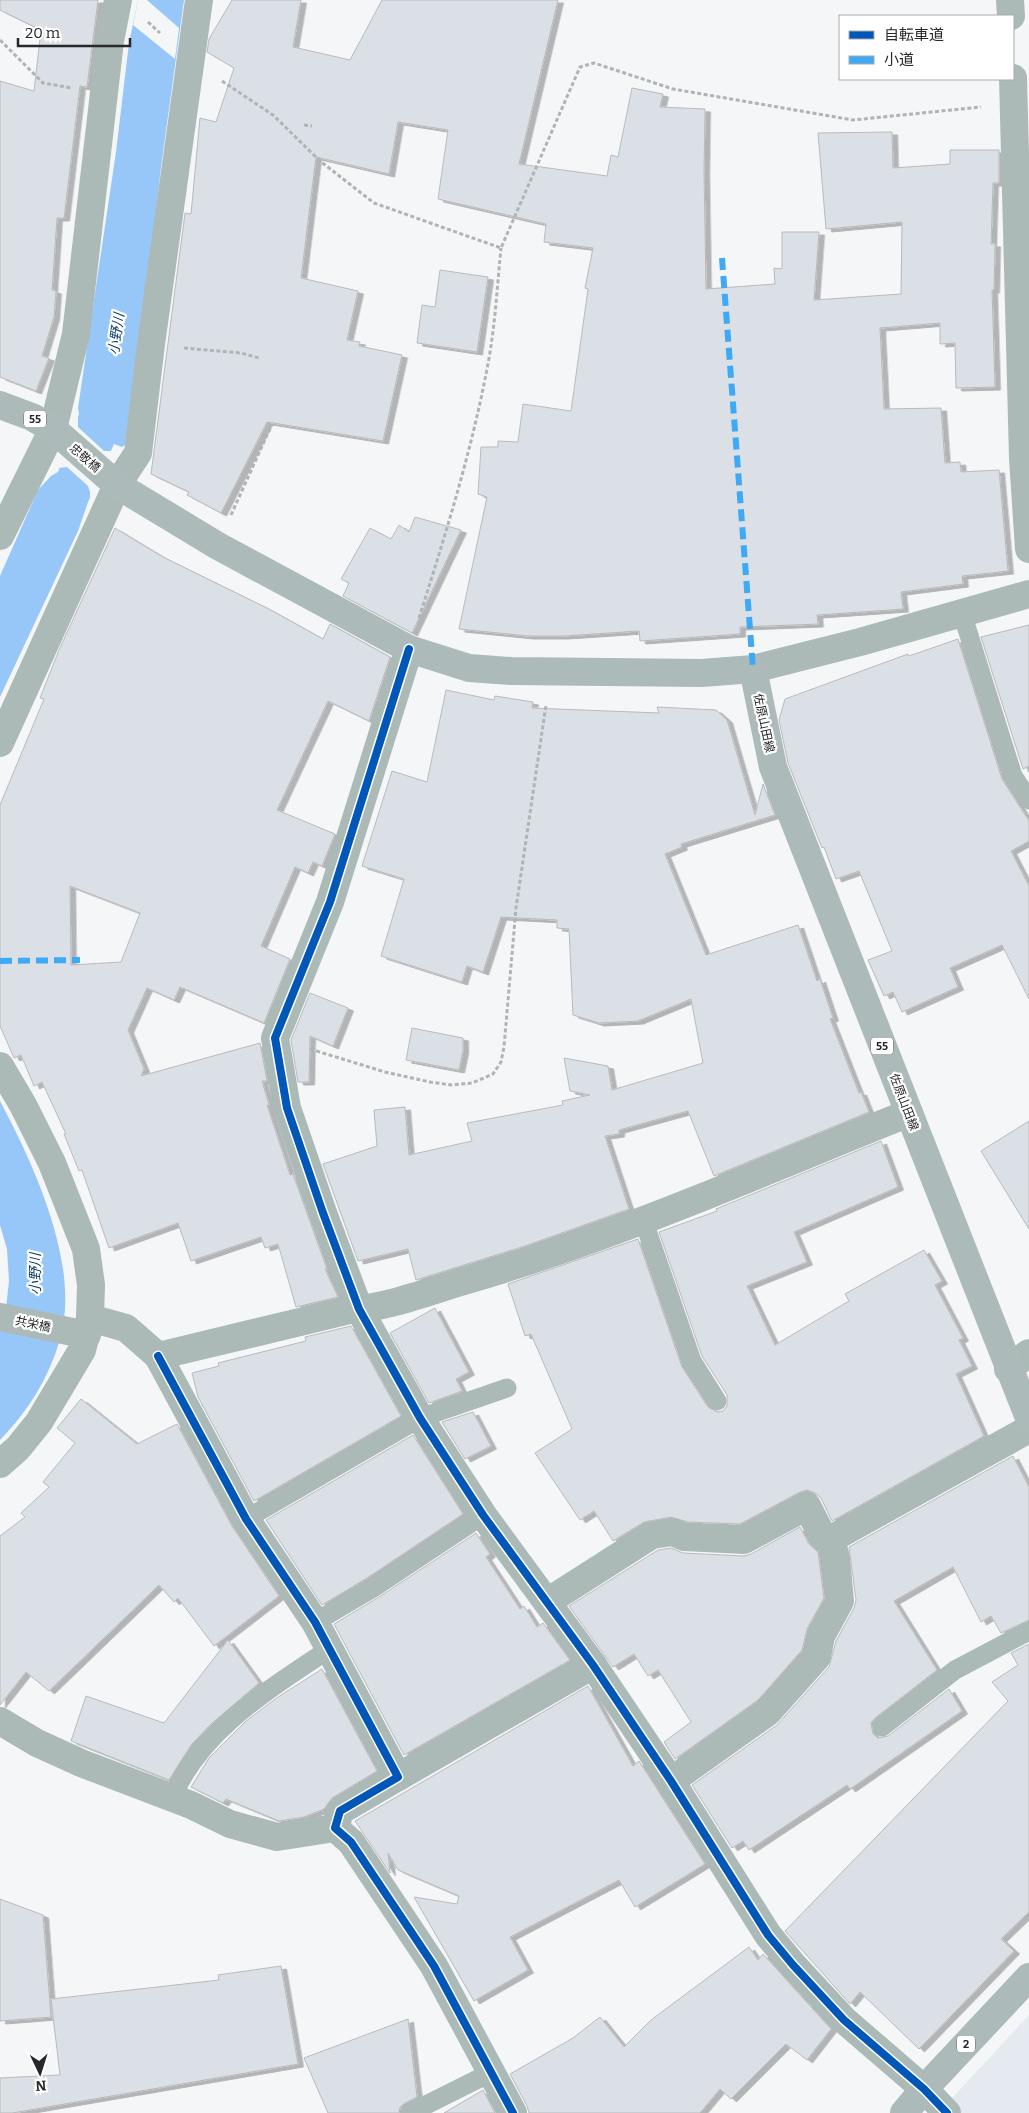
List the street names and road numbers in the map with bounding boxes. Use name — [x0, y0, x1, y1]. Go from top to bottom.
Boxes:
road number: 55 — [24, 410, 46, 428]
street label: 忠敬橋 — [67, 441, 103, 475]
street label: 佐原山田線 — [751, 692, 777, 754]
road number: 55 — [871, 1038, 893, 1054]
street label: 佐原山田線 — [887, 1071, 921, 1133]
street label: 共栄橋 — [14, 1313, 52, 1335]
road number: 2 — [957, 2036, 975, 2052]

